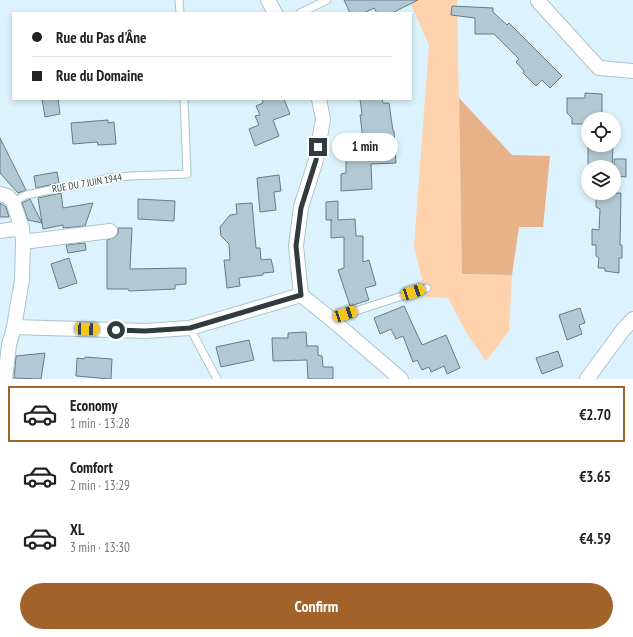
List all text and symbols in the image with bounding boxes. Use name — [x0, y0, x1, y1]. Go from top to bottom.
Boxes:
text: Rue du Pas d'Âne — [56, 28, 147, 47]
text: Rue du Domaine — [56, 66, 144, 85]
map controls — [581, 112, 621, 200]
button: locate — [581, 112, 621, 152]
callout: 1 min — [332, 133, 398, 161]
route end — [309, 138, 327, 156]
text: 1 min — [352, 138, 378, 155]
button: layers — [581, 160, 621, 200]
street label: RUE DU 7 JUIN 1944 — [51, 170, 123, 196]
car — [400, 283, 426, 301]
car — [332, 305, 358, 323]
route start — [107, 321, 125, 339]
car — [75, 323, 99, 335]
icon: car — [22, 396, 58, 432]
text: Economy — [70, 396, 118, 415]
text: €2.70 — [579, 405, 611, 424]
text: 1 min · 13:28 — [70, 415, 130, 432]
icon: car — [22, 458, 58, 494]
text: Comfort — [70, 458, 113, 477]
text: €3.65 — [579, 467, 611, 486]
text: 2 min · 13:29 — [70, 477, 130, 494]
icon: car — [22, 520, 58, 556]
text: XL — [70, 520, 84, 539]
text: €4.59 — [579, 529, 611, 548]
text: 3 min · 13:30 — [70, 539, 130, 556]
button: Confirm — [20, 583, 613, 629]

